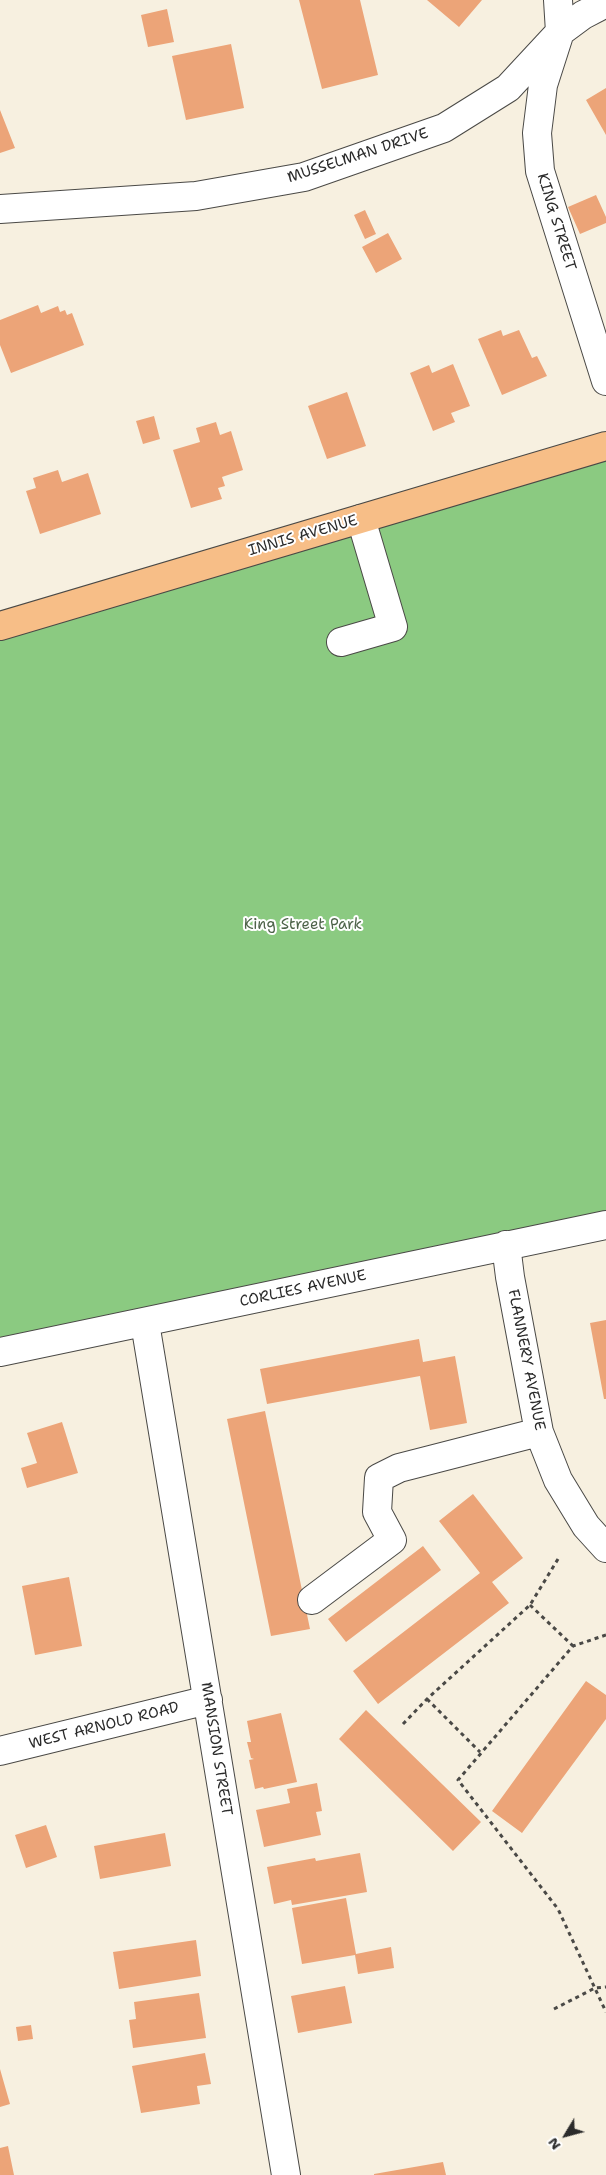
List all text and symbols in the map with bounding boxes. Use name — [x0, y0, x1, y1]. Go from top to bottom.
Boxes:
street label: MUSSELMAN DRIVE — [285, 125, 431, 187]
street label: KING STREET — [533, 171, 579, 273]
street label: INNIS AVENUE — [246, 512, 360, 560]
park label: King Street Park — [244, 916, 362, 934]
street label: CORLIES AVENUE — [238, 1267, 368, 1311]
street label: FLANNERY AVENUE — [503, 1288, 549, 1432]
street label: MANSION STREET — [197, 1681, 235, 1817]
street label: WEST ARNOLD ROAD — [27, 1699, 181, 1753]
north arrow — [541, 2110, 591, 2160]
text: N — [543, 2134, 565, 2154]

